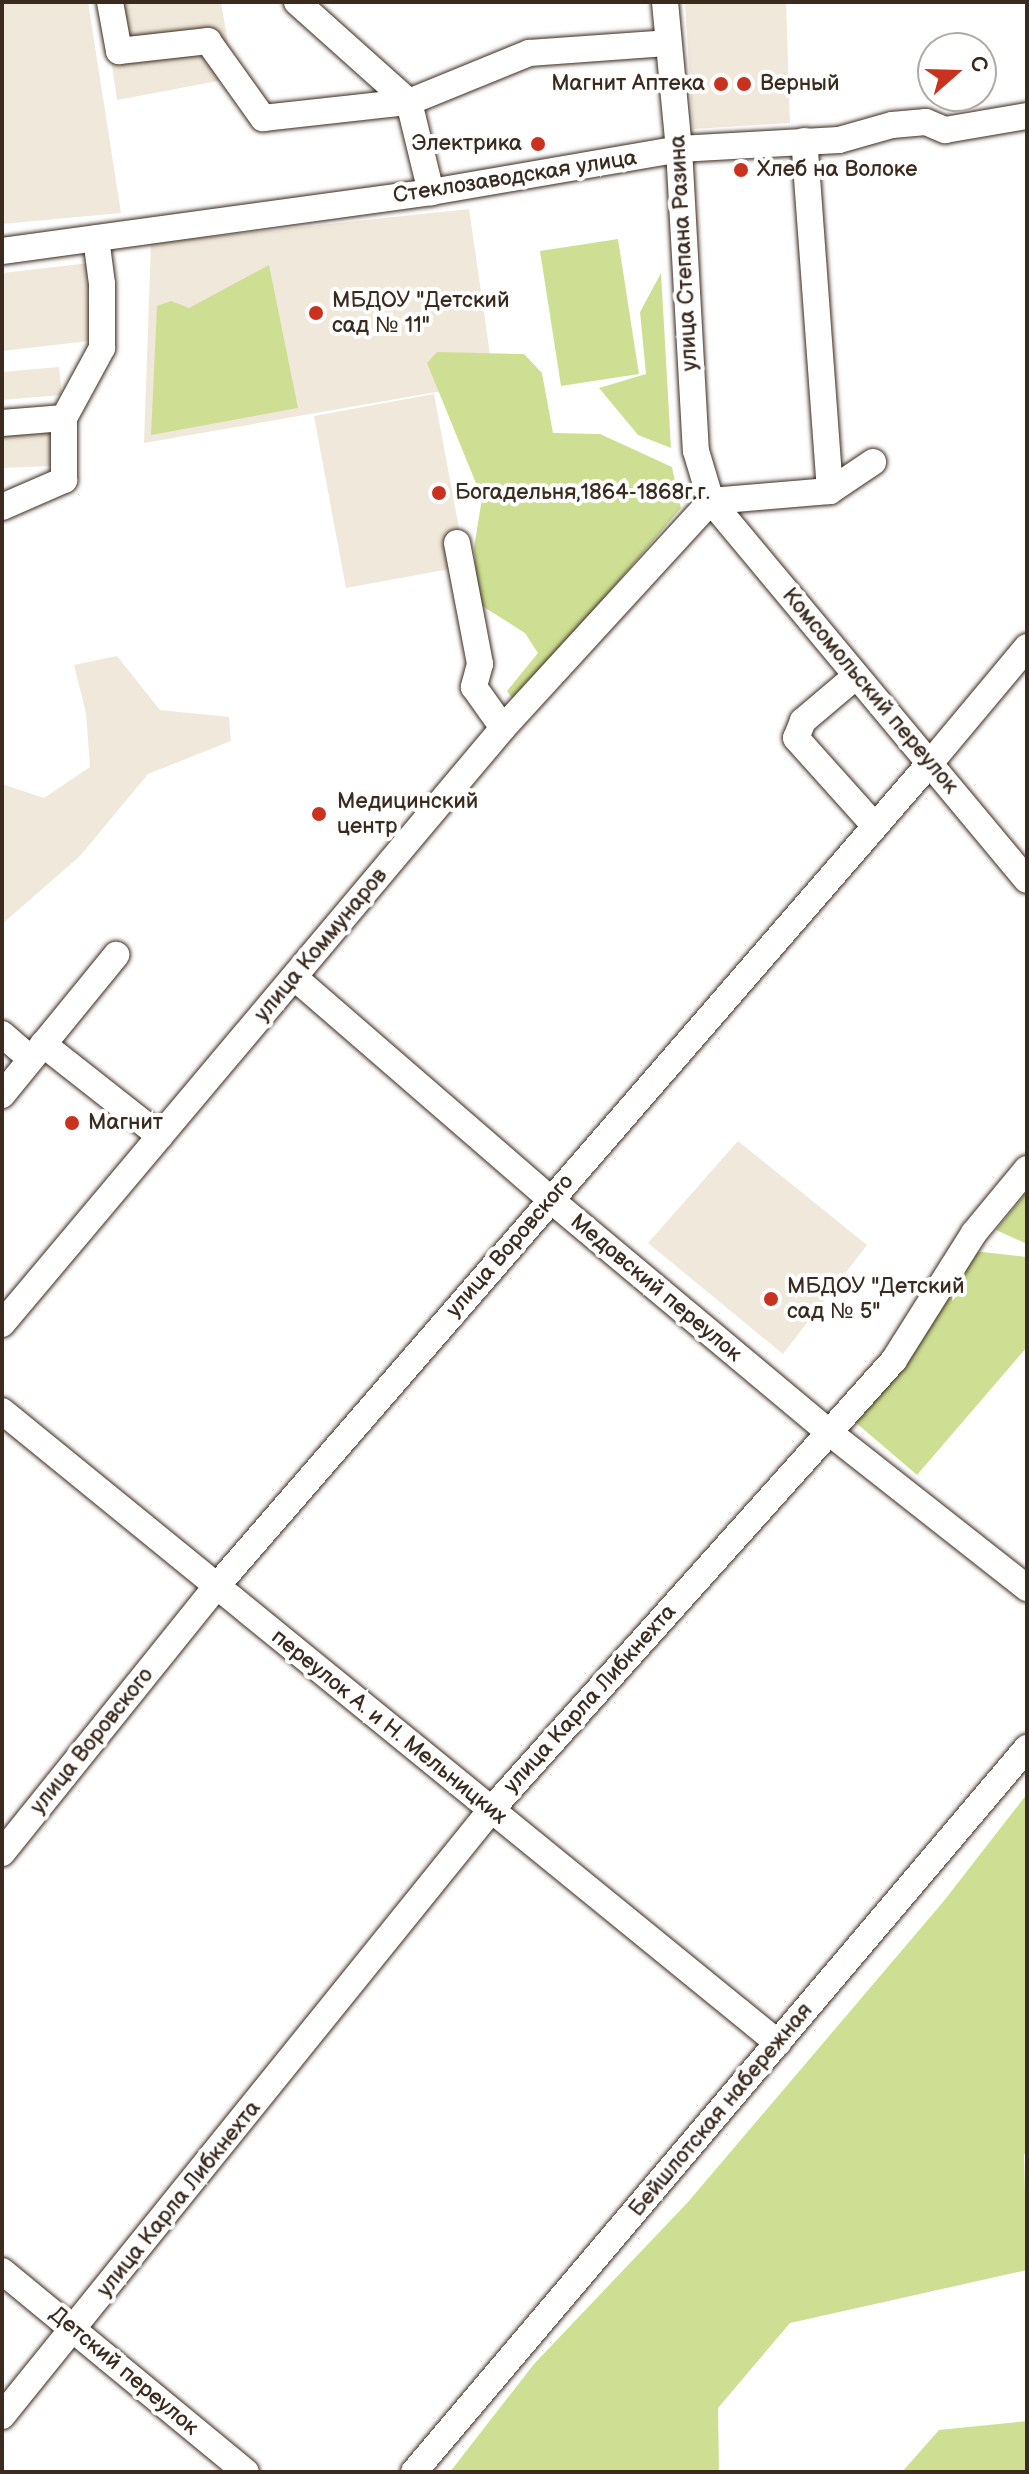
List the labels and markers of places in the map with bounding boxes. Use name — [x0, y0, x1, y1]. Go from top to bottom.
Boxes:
place label: Магнит Аптека — [551, 71, 705, 97]
place label: Верный — [760, 71, 839, 97]
marker: Магнит Аптека — [712, 75, 730, 93]
marker: Верный — [735, 75, 753, 93]
place label: Электрика — [411, 131, 522, 157]
marker: Электрика — [529, 135, 547, 153]
place label: Хлеб на Волоке — [757, 157, 918, 183]
marker: Хлеб на Волоке — [732, 161, 750, 179]
place label: МБДОУ "Детский сад № 11" — [332, 287, 509, 338]
marker: МБДОУ "Детский сад № 11" — [307, 304, 325, 322]
place label: Богадельня,1864-1868г.г. — [455, 480, 710, 506]
marker: Богадельня,1864-1868г.г. — [430, 484, 448, 502]
place label: Медицинский центр — [337, 788, 478, 840]
marker: Медицинский центр — [308, 803, 330, 825]
place label: Магнит — [88, 1110, 163, 1136]
marker: Магнит — [63, 1114, 81, 1132]
place label: МБДОУ "Детский сад № 5" — [787, 1273, 964, 1324]
marker: МБДОУ "Детский сад № 5" — [762, 1290, 780, 1308]

